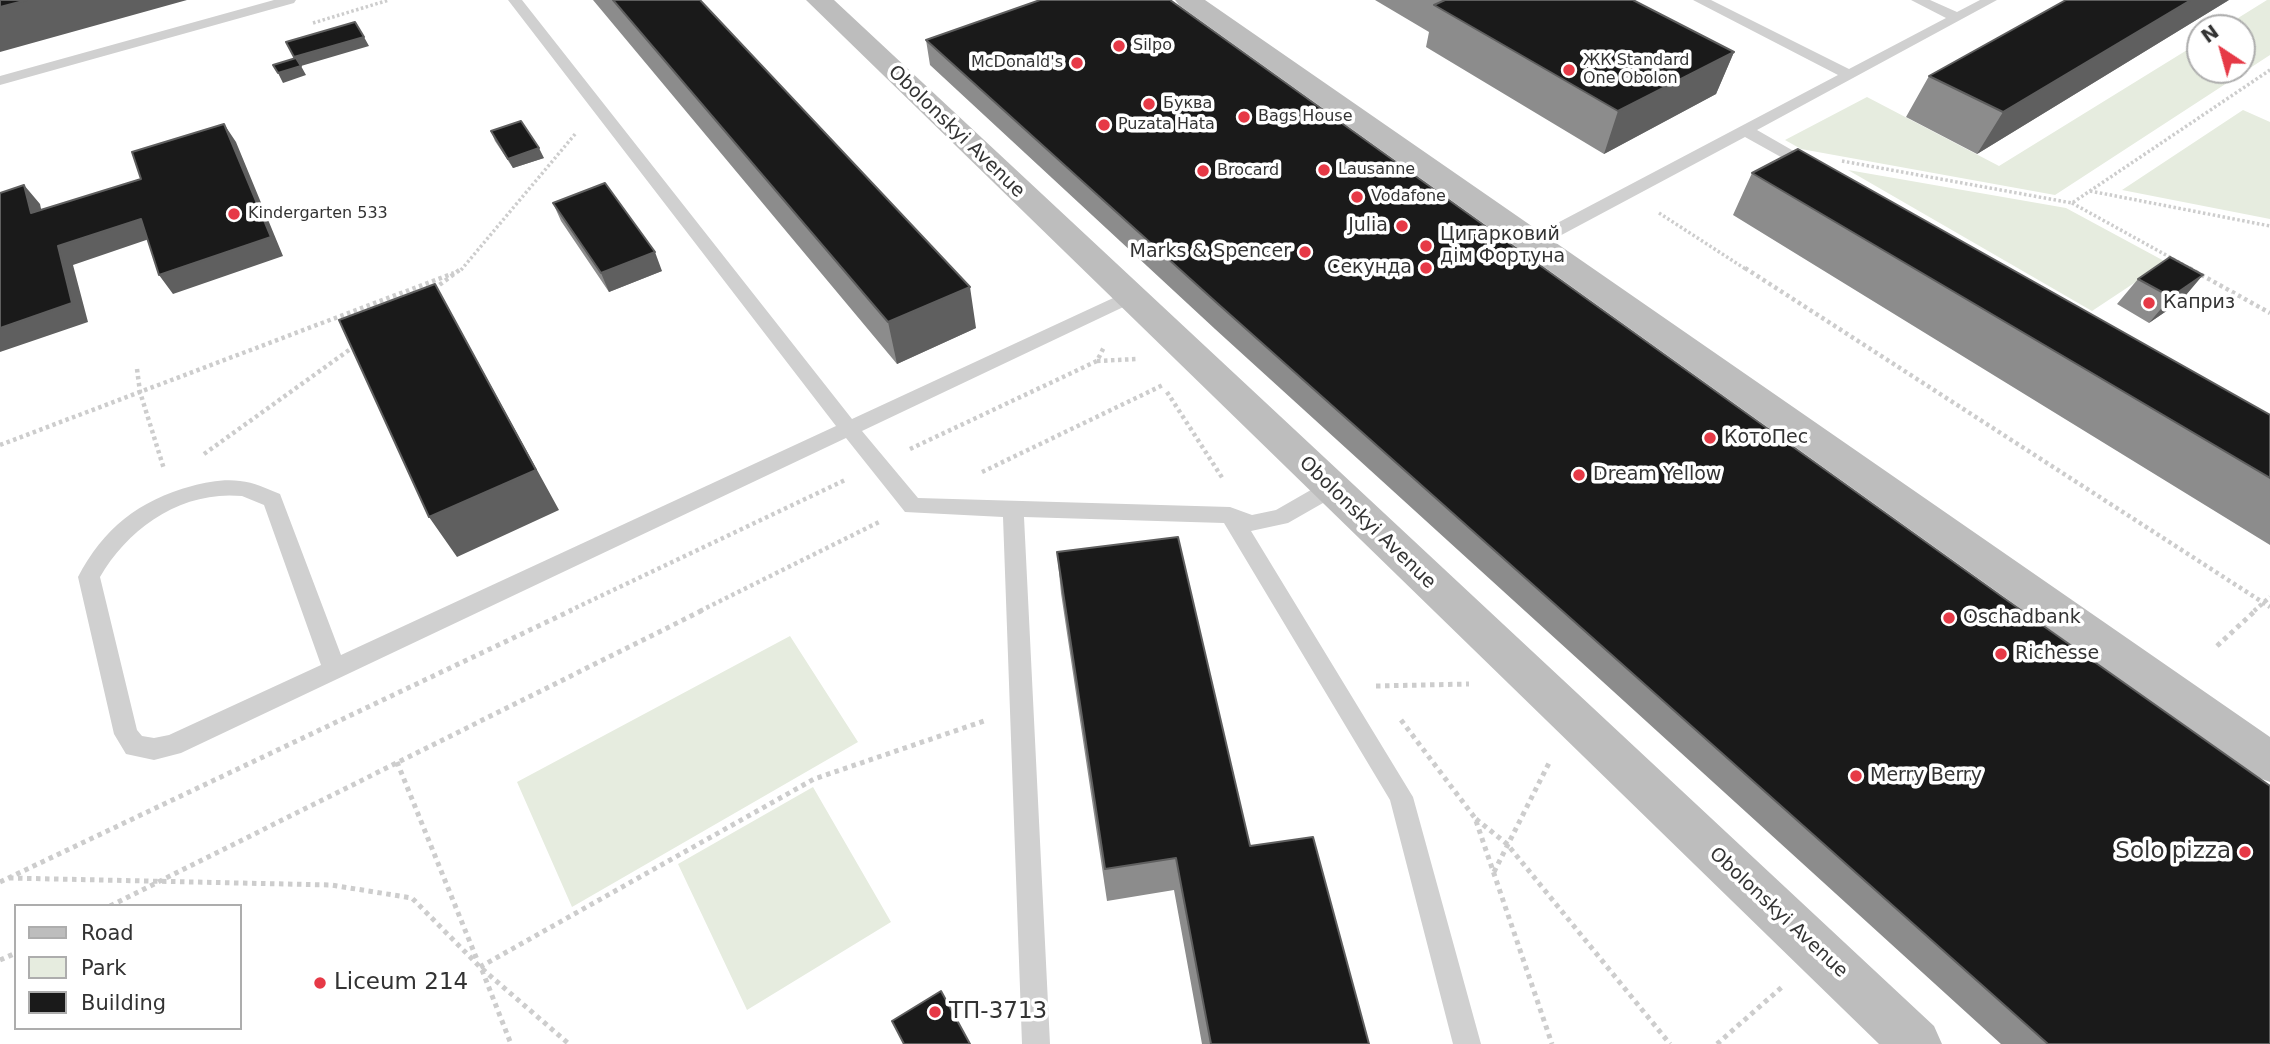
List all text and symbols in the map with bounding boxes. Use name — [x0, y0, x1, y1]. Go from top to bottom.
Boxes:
north arrow — [2186, 14, 2256, 84]
text: N — [2197, 20, 2223, 47]
place label: Silpo — [1133, 36, 1172, 56]
marker: Silpo — [1111, 38, 1127, 54]
place label: ЖК Standard One Obolon — [1583, 51, 1689, 89]
place label: McDonald's — [971, 53, 1063, 73]
marker: McDonald's — [1069, 55, 1085, 71]
street label: Obolonskyi Avenue — [883, 61, 1029, 203]
marker: ЖК Standard One Obolon — [1561, 62, 1577, 78]
place label: Буква — [1163, 94, 1212, 114]
marker: Буква — [1141, 96, 1157, 112]
place label: Bags House — [1258, 107, 1352, 127]
marker: Bags House — [1236, 109, 1252, 125]
place label: Puzata Hata — [1118, 115, 1215, 135]
marker: Puzata Hata — [1096, 117, 1112, 133]
place label: Lausanne — [1338, 160, 1415, 180]
place label: Brocard — [1217, 161, 1279, 181]
marker: Lausanne — [1316, 162, 1332, 178]
marker: Brocard — [1195, 163, 1211, 179]
place label: Vodafone — [1371, 187, 1446, 207]
marker: Vodafone — [1349, 189, 1365, 205]
place label: Kindergarten 533 — [248, 204, 388, 224]
marker: Kindergarten 533 — [226, 206, 242, 222]
place label: Julia — [1348, 215, 1388, 237]
marker: Julia — [1394, 218, 1410, 234]
place label: Цигарковий дім Фортуна — [1440, 224, 1565, 268]
marker: Цигарковий дім Фортуна — [1418, 238, 1434, 254]
place label: Marks & Spencer — [1130, 241, 1291, 263]
marker: Marks & Spencer — [1297, 244, 1313, 260]
place label: Секунда — [1327, 257, 1412, 279]
marker: Секунда — [1418, 260, 1434, 276]
place label: Каприз — [2163, 292, 2235, 314]
marker: Каприз — [2141, 295, 2157, 311]
place label: КотоПес — [1724, 427, 1808, 449]
marker: КотоПес — [1702, 430, 1718, 446]
street label: Obolonskyi Avenue — [1294, 452, 1440, 594]
place label: Dream Yellow — [1593, 464, 1721, 486]
marker: Dream Yellow — [1571, 467, 1587, 483]
place label: Oschadbank — [1963, 607, 2081, 629]
marker: Oschadbank — [1941, 610, 1957, 626]
place label: Richesse — [2015, 643, 2099, 665]
marker: Richesse — [1993, 646, 2009, 662]
place label: Merry Berry — [1870, 765, 1982, 787]
marker: Merry Berry — [1848, 768, 1864, 784]
place label: Solo pizza — [2115, 838, 2231, 866]
street label: Obolonskyi Avenue — [1704, 843, 1852, 983]
marker: Solo pizza — [2237, 844, 2253, 860]
legend — [14, 904, 242, 1030]
text: Road — [81, 921, 134, 945]
text: Park — [81, 956, 126, 980]
place label: Liceum 214 — [334, 969, 468, 997]
marker: Liceum 214 — [312, 975, 328, 991]
text: Building — [81, 991, 166, 1015]
place label: ТП-3713 — [949, 998, 1047, 1026]
marker: ТП-3713 — [927, 1004, 943, 1020]

